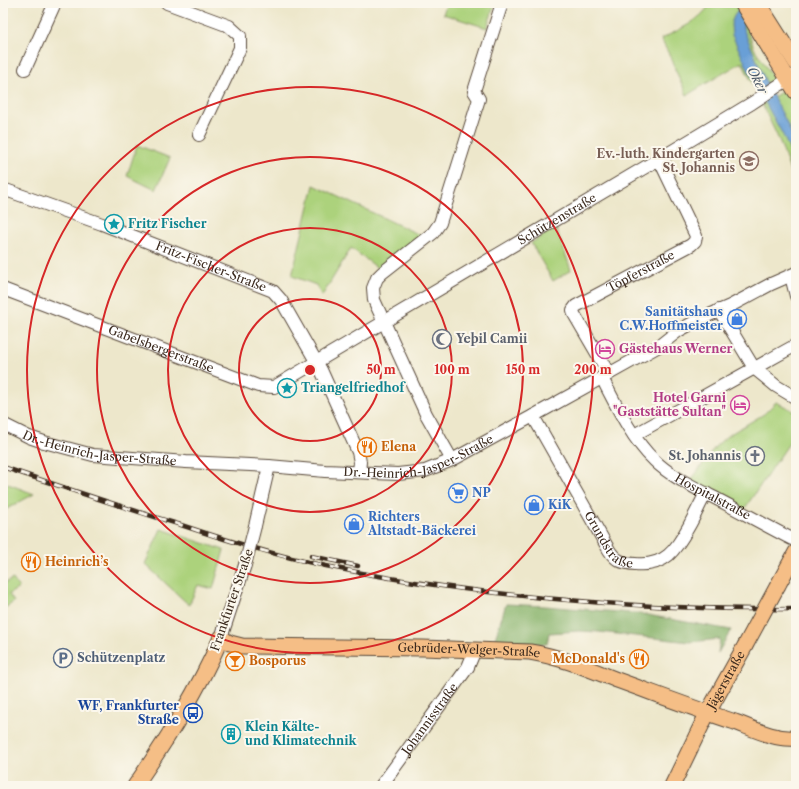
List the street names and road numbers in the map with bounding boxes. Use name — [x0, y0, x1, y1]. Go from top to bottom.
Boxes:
street label: Schützenstraße — [515, 190, 599, 248]
street label: Fritz-Fischer-Straße — [154, 238, 269, 295]
street label: Töpferstraße — [604, 247, 677, 295]
street label: Gabelsbergerstraße — [106, 322, 216, 376]
street label: Dr.-Heinrich-Jasper-Straße — [20, 427, 177, 468]
street label: Dr.-Heinrich-Jasper-Straße — [343, 431, 496, 481]
street label: Hospitalstraße — [672, 470, 754, 523]
street label: Grundstraße — [581, 508, 634, 571]
street label: Frankfurter Straße — [207, 547, 256, 653]
street label: Gebrüder-Welger-Straße — [397, 640, 542, 661]
street label: Jägerstraße — [702, 648, 748, 713]
street label: Johannisstraße — [397, 680, 461, 759]

